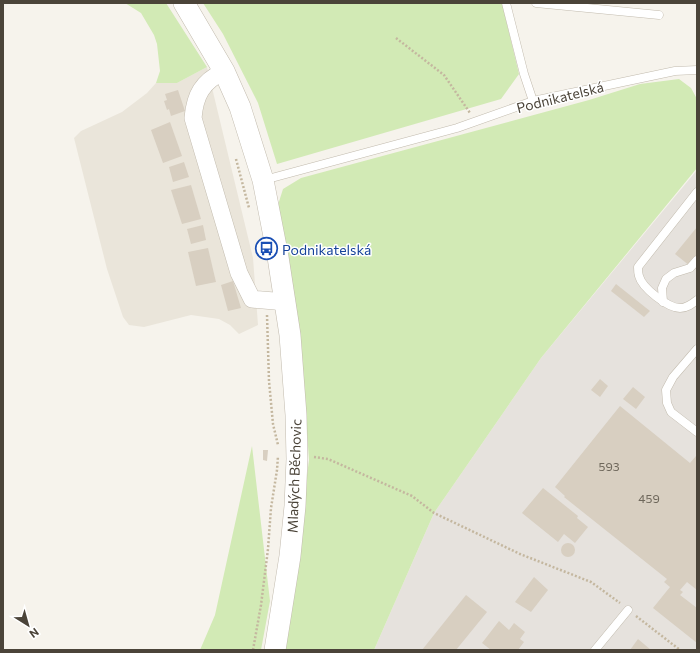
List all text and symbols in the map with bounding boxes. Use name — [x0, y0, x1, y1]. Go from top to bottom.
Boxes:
street label: Podnikatelská — [515, 78, 605, 116]
bus stop icon: Podnikatelská — [253, 236, 279, 262]
place label: Podnikatelská — [282, 241, 371, 258]
street label: Mladých Běchovic — [284, 419, 304, 533]
house number: 593 — [599, 459, 620, 473]
house number: 459 — [638, 491, 660, 505]
north arrow — [8, 605, 48, 645]
text: N — [27, 626, 42, 641]

